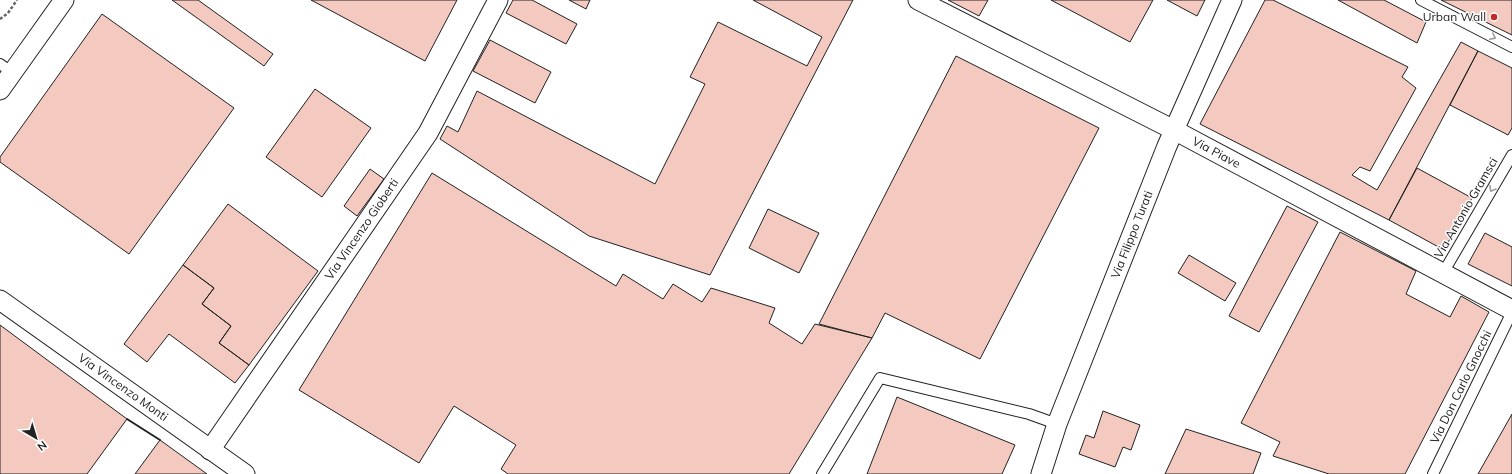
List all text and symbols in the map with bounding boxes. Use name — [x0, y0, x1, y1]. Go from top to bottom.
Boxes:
place label: Urban Wall — [1423, 9, 1486, 24]
marker: Urban Wall — [1489, 12, 1499, 22]
one-way arrow — [1489, 32, 1497, 40]
street label: Via Piave — [1190, 133, 1243, 171]
street label: Via Antonio Gramsci — [1431, 155, 1501, 261]
street label: Via Vincenzo Gioberti — [321, 175, 402, 282]
one-way arrow — [1490, 185, 1497, 192]
street label: Via Filippo Turati — [1107, 188, 1156, 281]
street label: Via Don Carlo Gnocchi — [1427, 328, 1495, 446]
street label: Via Vincenzo Monti — [76, 350, 171, 424]
north arrow — [16, 418, 56, 458]
text: N — [35, 438, 50, 454]

